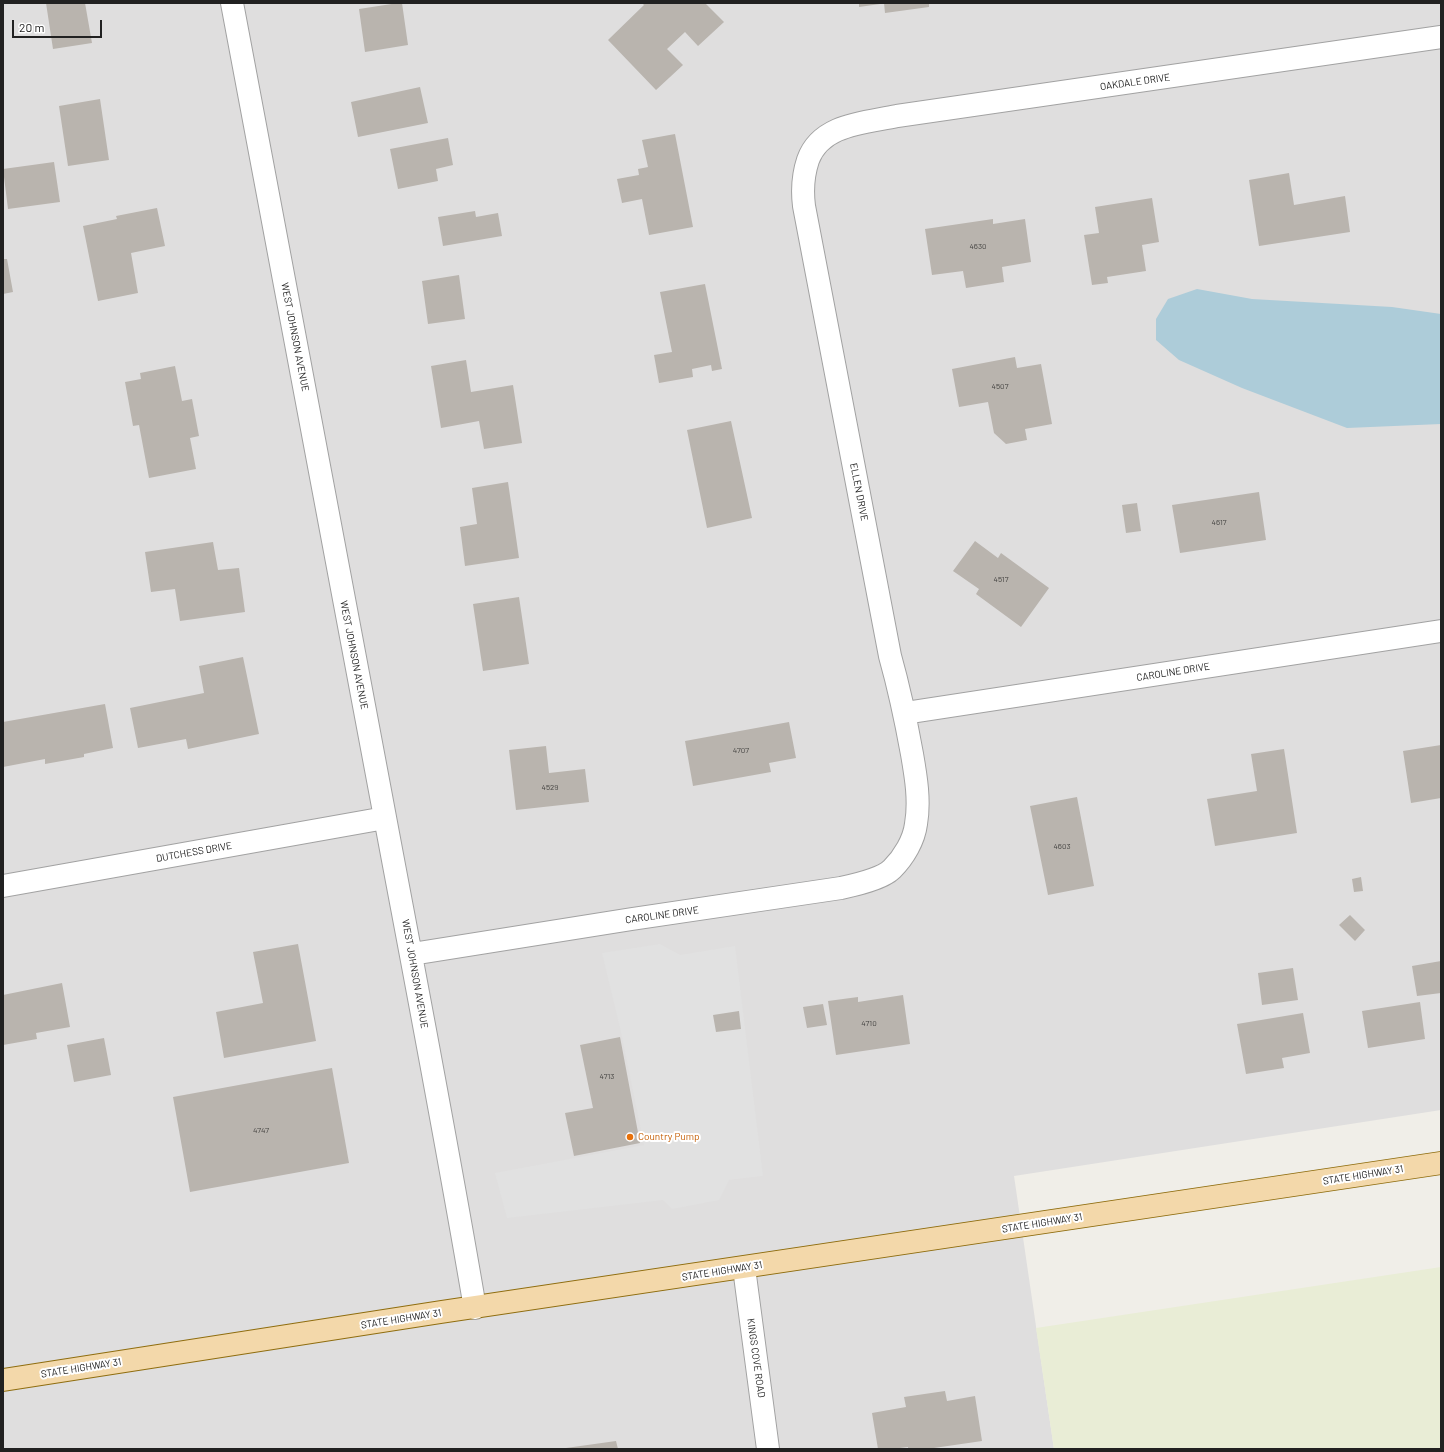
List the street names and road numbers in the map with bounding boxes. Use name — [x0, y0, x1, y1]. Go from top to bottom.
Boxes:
street label: OAKDALE DRIVE — [1099, 71, 1171, 93]
street label: WEST JOHNSON AVENUE — [279, 282, 311, 392]
street label: ELLEN DRIVE — [847, 462, 871, 522]
street label: WEST JOHNSON AVENUE — [338, 600, 370, 710]
street label: CAROLINE DRIVE — [1135, 660, 1211, 684]
street label: DUTCHESS DRIVE — [155, 839, 233, 865]
street label: CAROLINE DRIVE — [624, 904, 700, 926]
street label: WEST JOHNSON AVENUE — [399, 918, 431, 1030]
street label: STATE HIGHWAY 31 — [1322, 1163, 1404, 1187]
street label: STATE HIGHWAY 31 — [1001, 1211, 1083, 1235]
street label: STATE HIGHWAY 31 — [681, 1259, 763, 1283]
street label: STATE HIGHWAY 31 — [360, 1307, 442, 1331]
street label: KINGS COVE ROAD — [744, 1318, 768, 1398]
street label: STATE HIGHWAY 31 — [40, 1356, 122, 1380]

